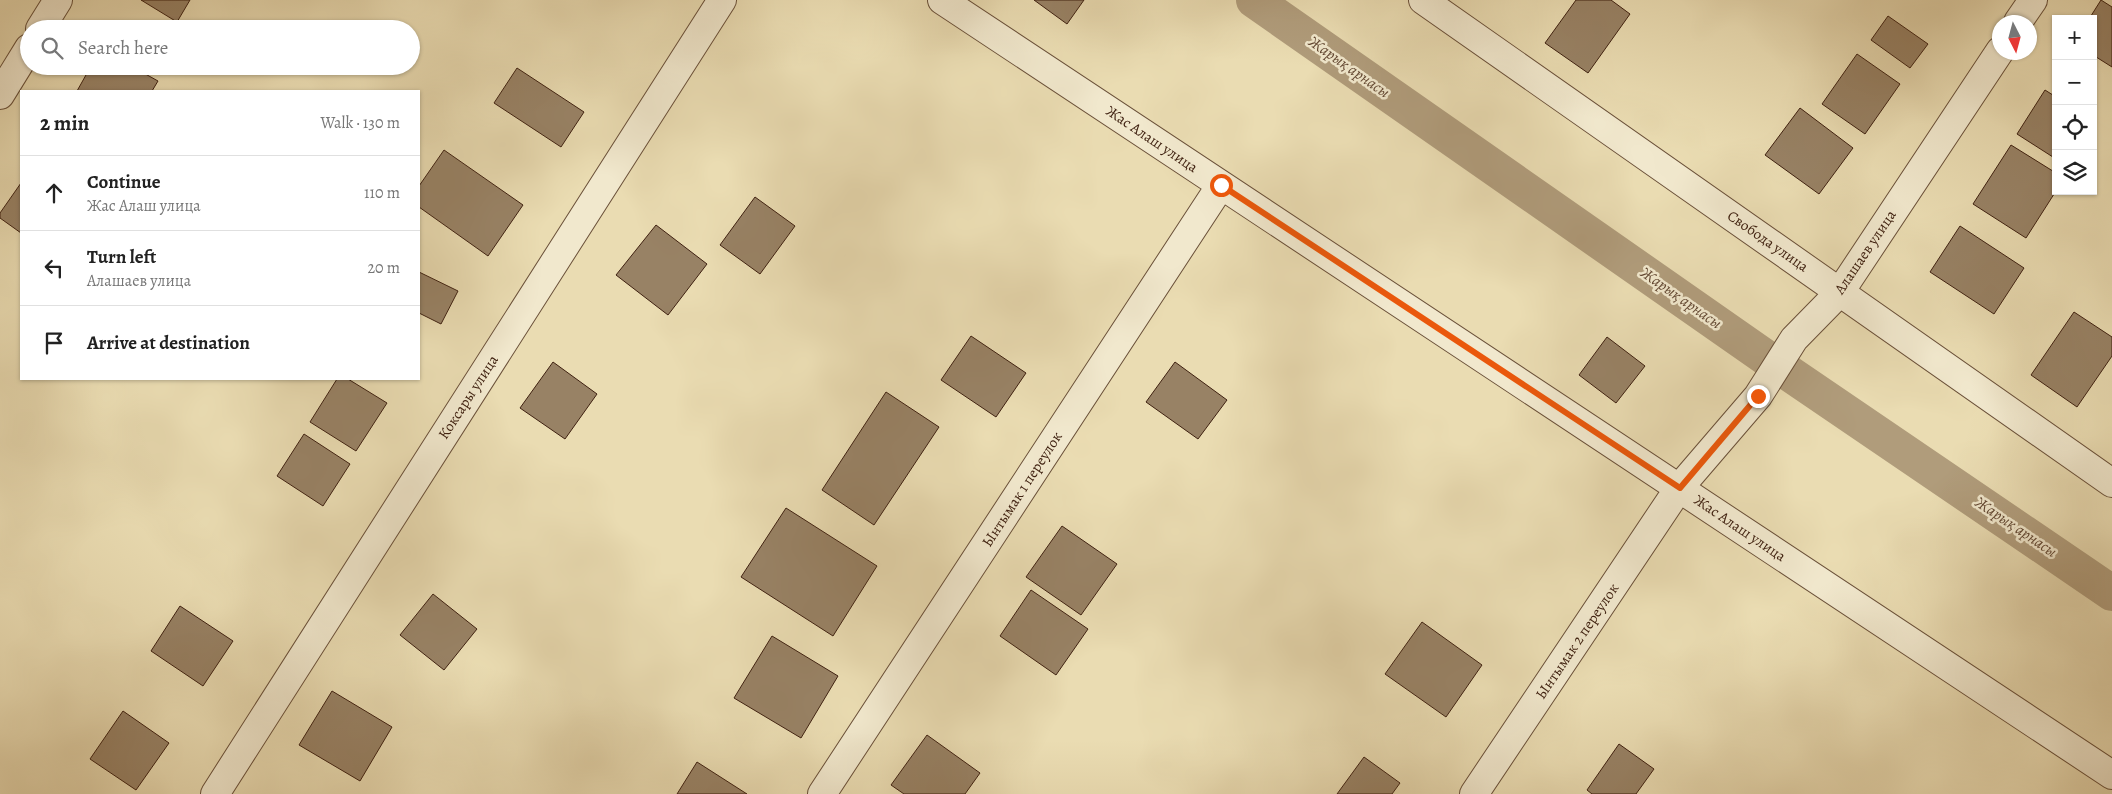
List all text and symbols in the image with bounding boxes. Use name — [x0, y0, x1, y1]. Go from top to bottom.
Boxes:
north arrow — [1992, 15, 2037, 60]
map controls — [2052, 15, 2097, 195]
button: + — [2052, 15, 2097, 60]
search box — [20, 20, 420, 75]
water label: Жарық арнасы — [1303, 30, 1394, 103]
icon: search — [38, 34, 66, 62]
text: Search here — [78, 35, 168, 61]
button: − — [2052, 60, 2097, 105]
street label: Жас Алаш улица — [1102, 101, 1202, 177]
button: locate — [2052, 105, 2097, 150]
text: 2 min — [40, 109, 89, 137]
text: Walk · 130 m — [320, 112, 400, 134]
button: layers — [2052, 150, 2097, 195]
text: Continue — [87, 169, 161, 195]
route start — [1210, 174, 1233, 197]
icon: ahead — [40, 179, 68, 207]
text: 110 m — [364, 182, 400, 204]
text: Жас Алаш улица — [87, 195, 201, 217]
street label: Свобода улица — [1723, 206, 1813, 276]
street label: Алашаев улица — [1829, 206, 1901, 299]
text: Turn left — [87, 244, 156, 270]
icon: left — [40, 254, 68, 282]
text: 20 m — [367, 257, 400, 279]
water label: Жарық арнасы — [1635, 261, 1726, 334]
text: Алашаев улица — [87, 270, 191, 292]
icon: arrive — [40, 329, 68, 357]
text: Arrive at destination — [87, 330, 250, 356]
street label: Коксары улица — [433, 351, 503, 443]
route end — [1747, 385, 1770, 408]
street label: Ынтымак 1 переулок — [977, 427, 1067, 550]
street label: Жас Алаш улица — [1690, 490, 1790, 566]
water label: Жарық арнасы — [1970, 491, 2062, 563]
street label: Ынтымак 2 переулок — [1531, 579, 1623, 703]

